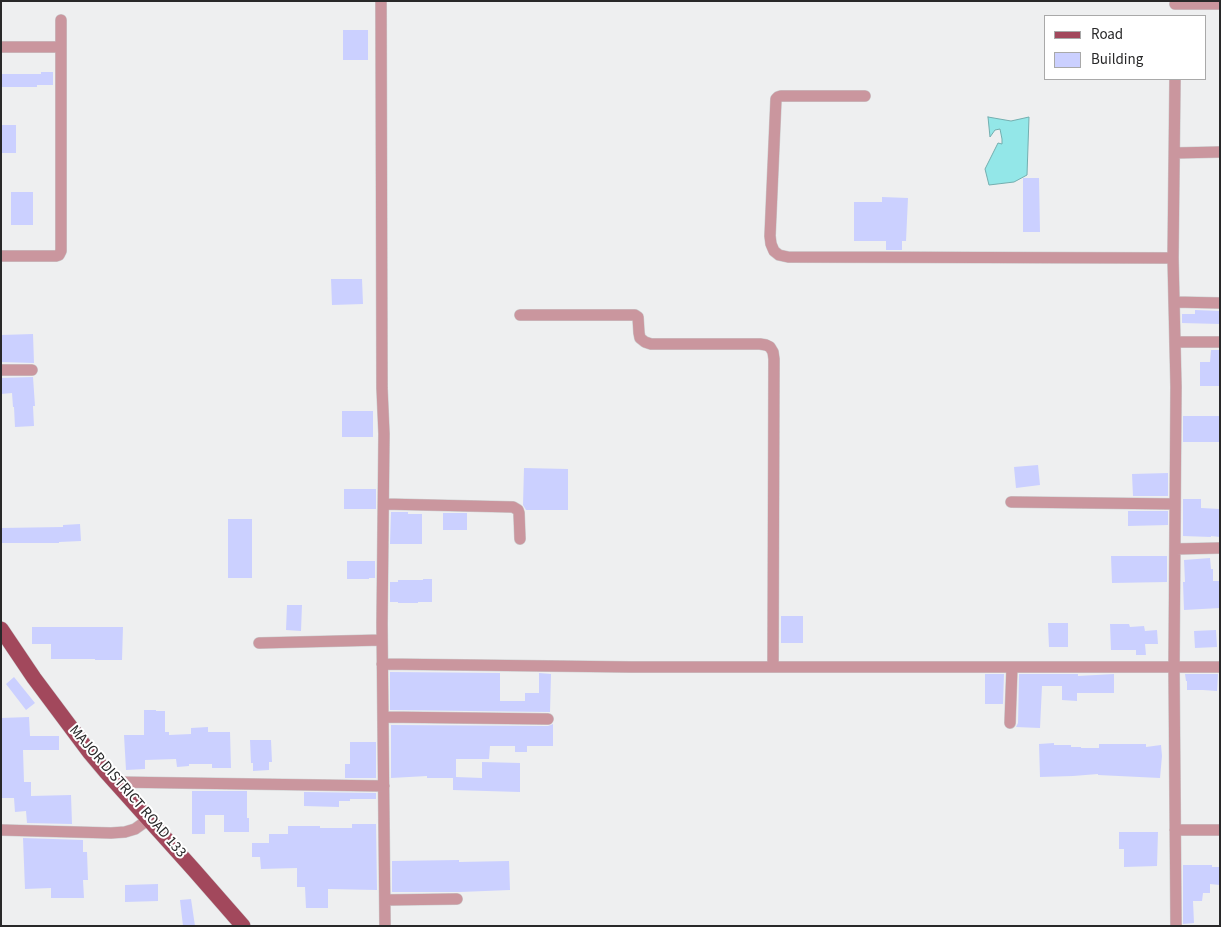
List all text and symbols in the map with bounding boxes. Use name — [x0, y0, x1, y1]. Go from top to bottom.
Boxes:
legend — [1044, 15, 1206, 80]
text: Road — [1091, 24, 1123, 45]
text: Building — [1091, 49, 1143, 70]
street label: MAJOR DISTRICT ROAD 133 — [65, 722, 189, 862]

